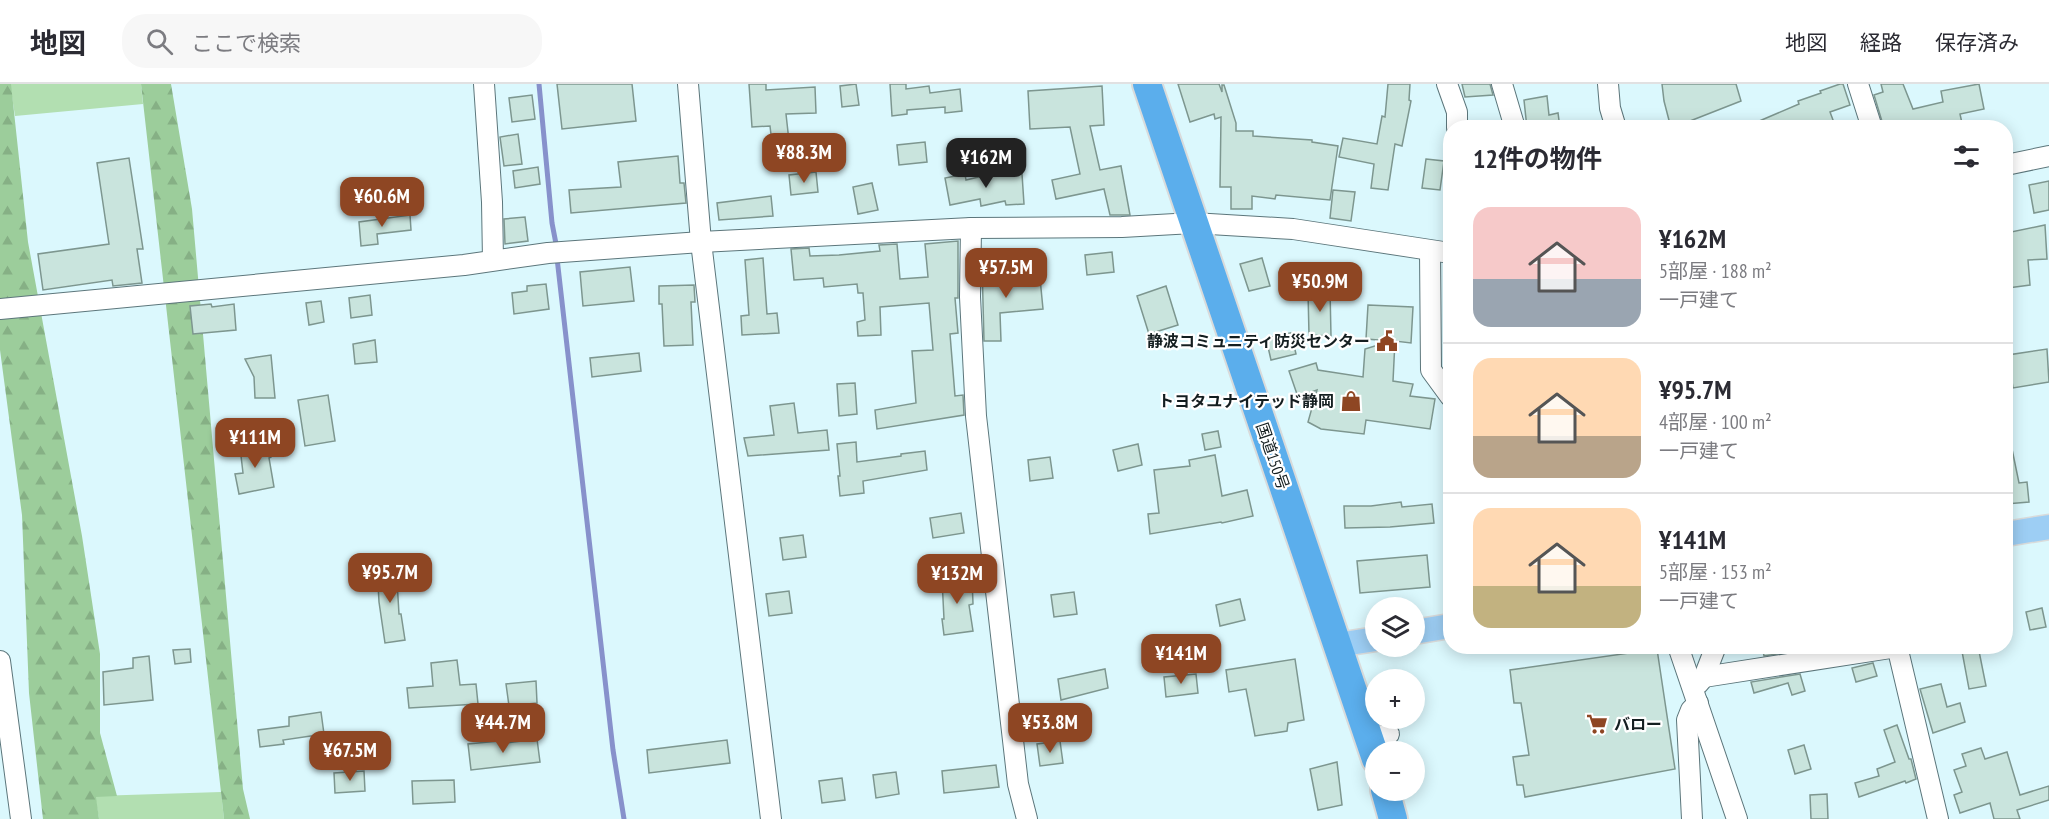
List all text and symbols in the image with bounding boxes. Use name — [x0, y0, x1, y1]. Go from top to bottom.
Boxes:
search box — [122, 14, 542, 68]
text: 地図 — [30, 24, 86, 61]
icon: search — [143, 25, 176, 58]
text: ここで検索 — [191, 29, 301, 57]
text: 地図 — [1785, 29, 1827, 56]
text: 経路 — [1860, 29, 1902, 56]
text: 保存済み — [1935, 29, 2019, 56]
pin: ¥88.3M — [755, 133, 853, 184]
pin: ¥162M — [944, 138, 1028, 189]
text: ¥88.3M — [776, 139, 832, 165]
icon: filters — [1950, 140, 1983, 173]
text: 12件の物件 — [1473, 142, 1602, 175]
text: ¥162M — [960, 144, 1012, 170]
pin: ¥60.6M — [333, 177, 431, 228]
text: ¥60.6M — [354, 183, 410, 209]
text: ¥162M — [1659, 222, 1726, 255]
icon: home — [1521, 231, 1593, 303]
pin: ¥57.5M — [957, 248, 1055, 299]
text: ¥57.5M — [979, 254, 1033, 280]
text: 5部屋 · 188 m² — [1659, 258, 1772, 284]
pin: ¥50.9M — [1271, 262, 1369, 313]
text: ¥50.9M — [1292, 268, 1348, 294]
text: 一戸建て — [1659, 287, 1739, 313]
public building icon: 静波コミュニティ防災センター — [1375, 329, 1399, 353]
place label: 静波コミュニティ防災センター — [1147, 331, 1370, 351]
text: ¥95.7M — [1659, 373, 1732, 406]
icon: home — [1521, 382, 1593, 454]
shop icon: トヨタユナイテッド静岡 — [1339, 389, 1363, 413]
place label: トヨタユナイテッド静岡 — [1158, 391, 1334, 411]
text: 4部屋 · 100 m² — [1659, 409, 1772, 435]
pin: ¥111M — [213, 418, 297, 469]
street label: 国道150号 — [1252, 420, 1294, 492]
text: ¥111M — [229, 424, 281, 450]
text: 一戸建て — [1659, 438, 1739, 464]
text: ¥141M — [1659, 523, 1726, 556]
icon: home — [1521, 532, 1593, 604]
pin: ¥95.7M — [341, 553, 439, 604]
pin: ¥132M — [915, 554, 999, 605]
text: ¥95.7M — [362, 559, 418, 585]
text: 5部屋 · 153 m² — [1659, 559, 1772, 585]
text: ¥132M — [931, 560, 983, 586]
text: 一戸建て — [1659, 588, 1739, 614]
map controls — [1365, 597, 1425, 801]
button: layers — [1365, 597, 1425, 657]
pin: ¥141M — [1139, 634, 1223, 685]
text: ¥141M — [1155, 640, 1207, 666]
button: + — [1365, 669, 1425, 729]
pin: ¥44.7M — [454, 703, 552, 754]
pin: ¥53.8M — [1001, 703, 1099, 754]
text: ¥44.7M — [475, 709, 531, 735]
text: ¥53.8M — [1022, 709, 1078, 735]
supermarket icon: バロー — [1585, 712, 1609, 736]
place label: バロー — [1614, 714, 1662, 734]
pin: ¥67.5M — [301, 731, 399, 782]
text: ¥67.5M — [323, 737, 377, 763]
button: − — [1365, 741, 1425, 801]

